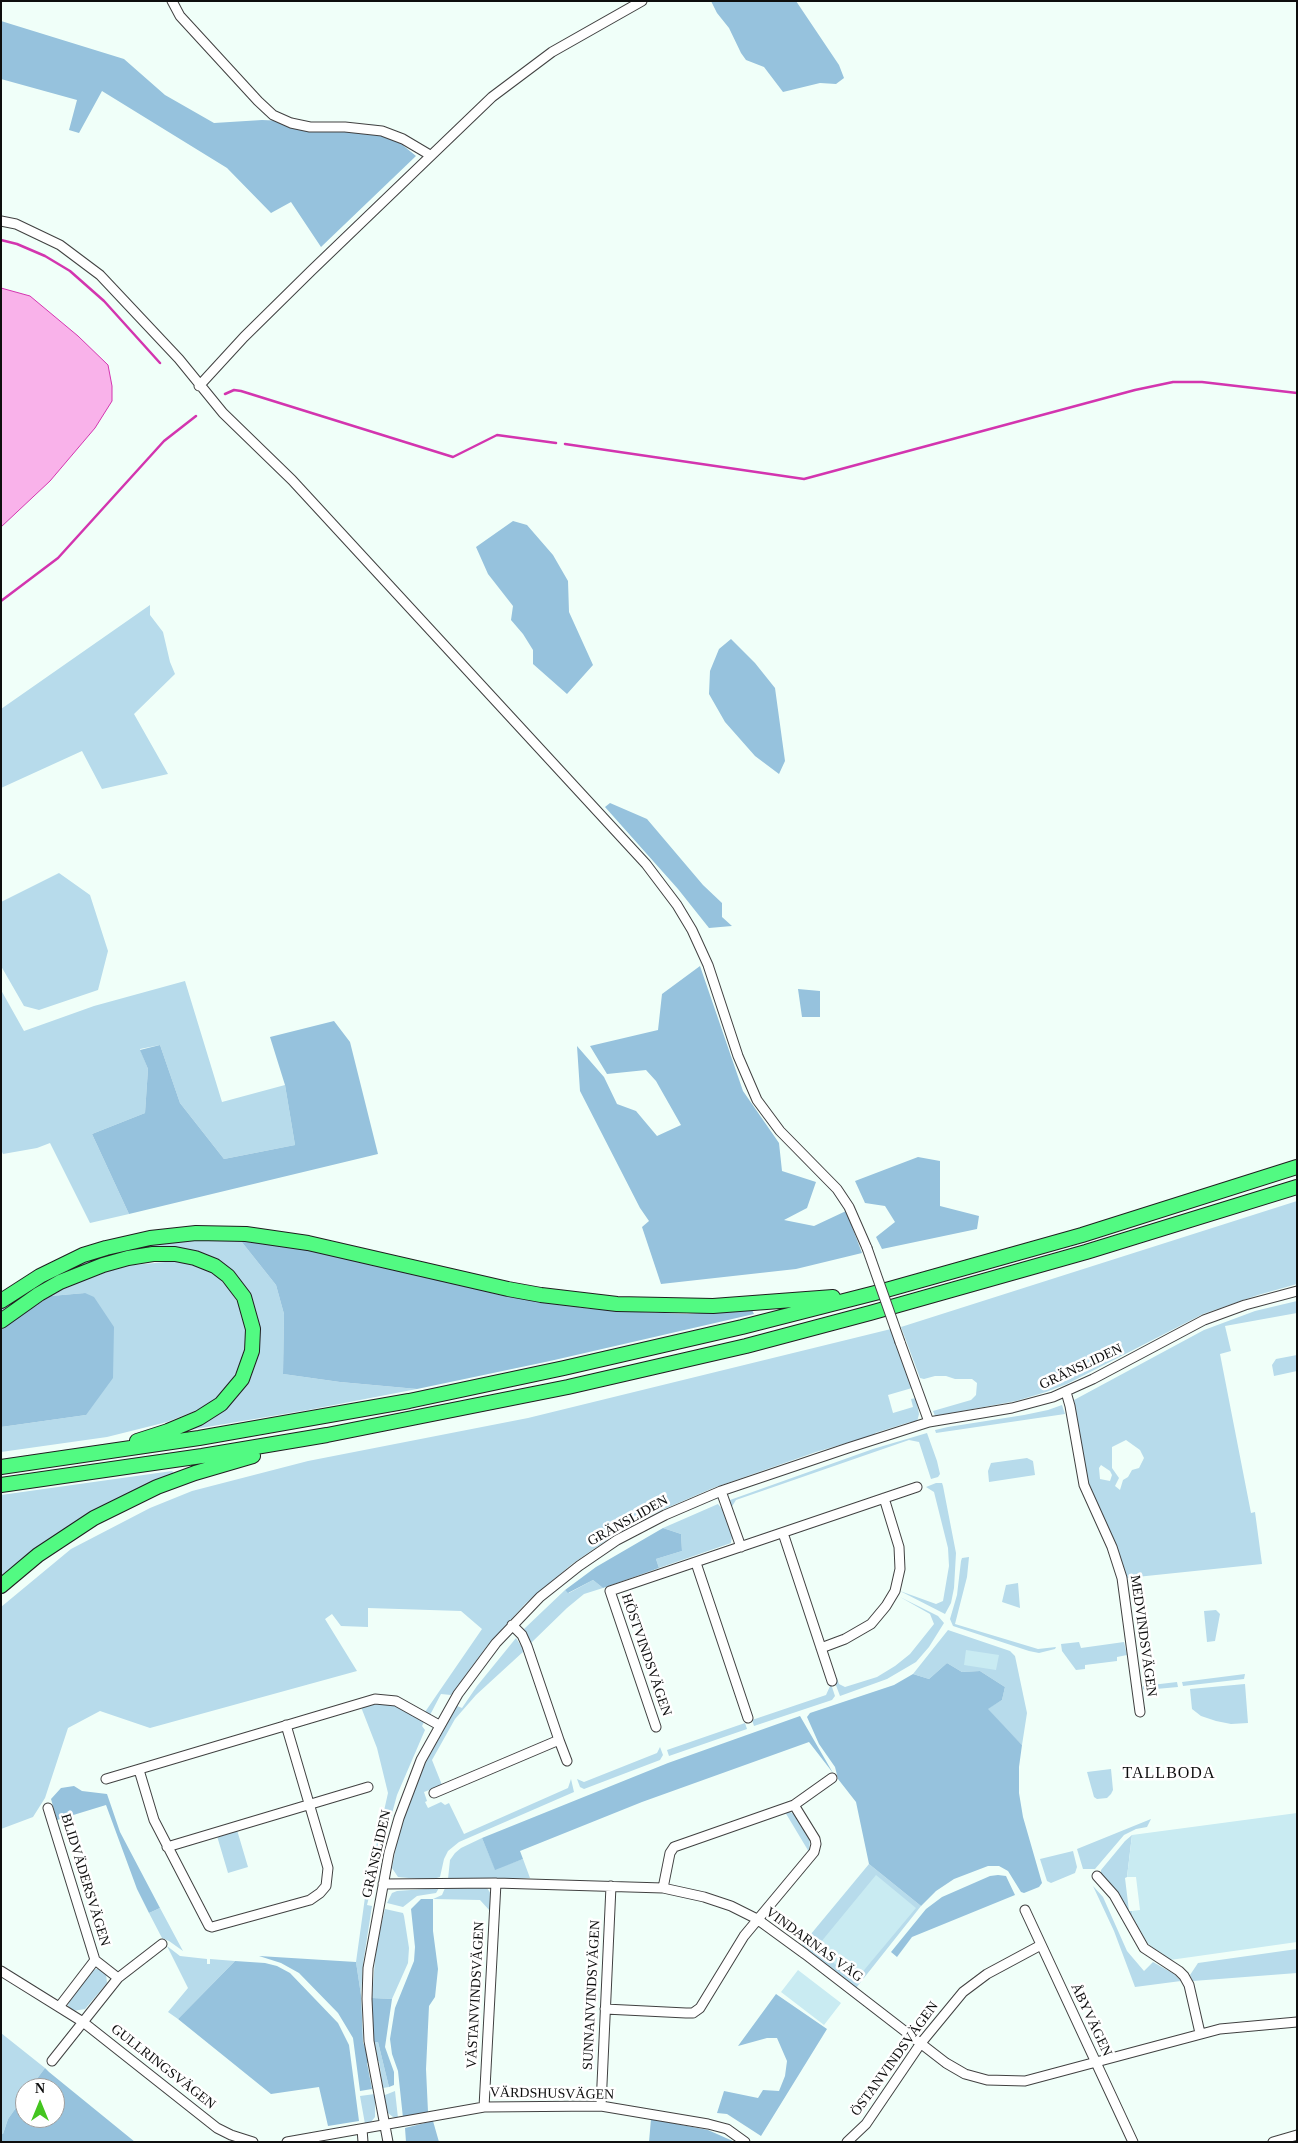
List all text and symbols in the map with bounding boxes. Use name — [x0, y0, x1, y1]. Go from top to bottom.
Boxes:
street label: GRÄNSLIDEN — [1037, 1340, 1125, 1394]
street label: GRÄNSLIDEN — [585, 1492, 671, 1550]
street label: MEDVINDSVÄGEN — [1126, 1574, 1160, 1698]
street label: HÖSTVINDSVÄGEN — [617, 1592, 675, 1718]
district label: TALLBODA — [1122, 1764, 1216, 1784]
street label: GRÄNSLIDEN — [359, 1809, 395, 1899]
street label: BLIDVÄDERSVÄGEN — [57, 1812, 113, 1948]
street label: VINDARNAS VÄG — [762, 1904, 866, 1986]
street label: SUNNANVINDSVÄGEN — [580, 1920, 604, 2070]
street label: VÄSTANVINDSVÄGEN — [464, 1921, 488, 2069]
street label: ÅBYVÄGEN — [1067, 1981, 1115, 2059]
street label: ÖSTANVINDSVÄGEN — [848, 1999, 942, 2119]
street label: GULLRINGSVÄGEN — [107, 2021, 219, 2113]
north arrow — [15, 2078, 65, 2128]
text: N — [35, 2081, 45, 2096]
street label: VÄRDSHUSVÄGEN — [490, 2085, 614, 2103]

